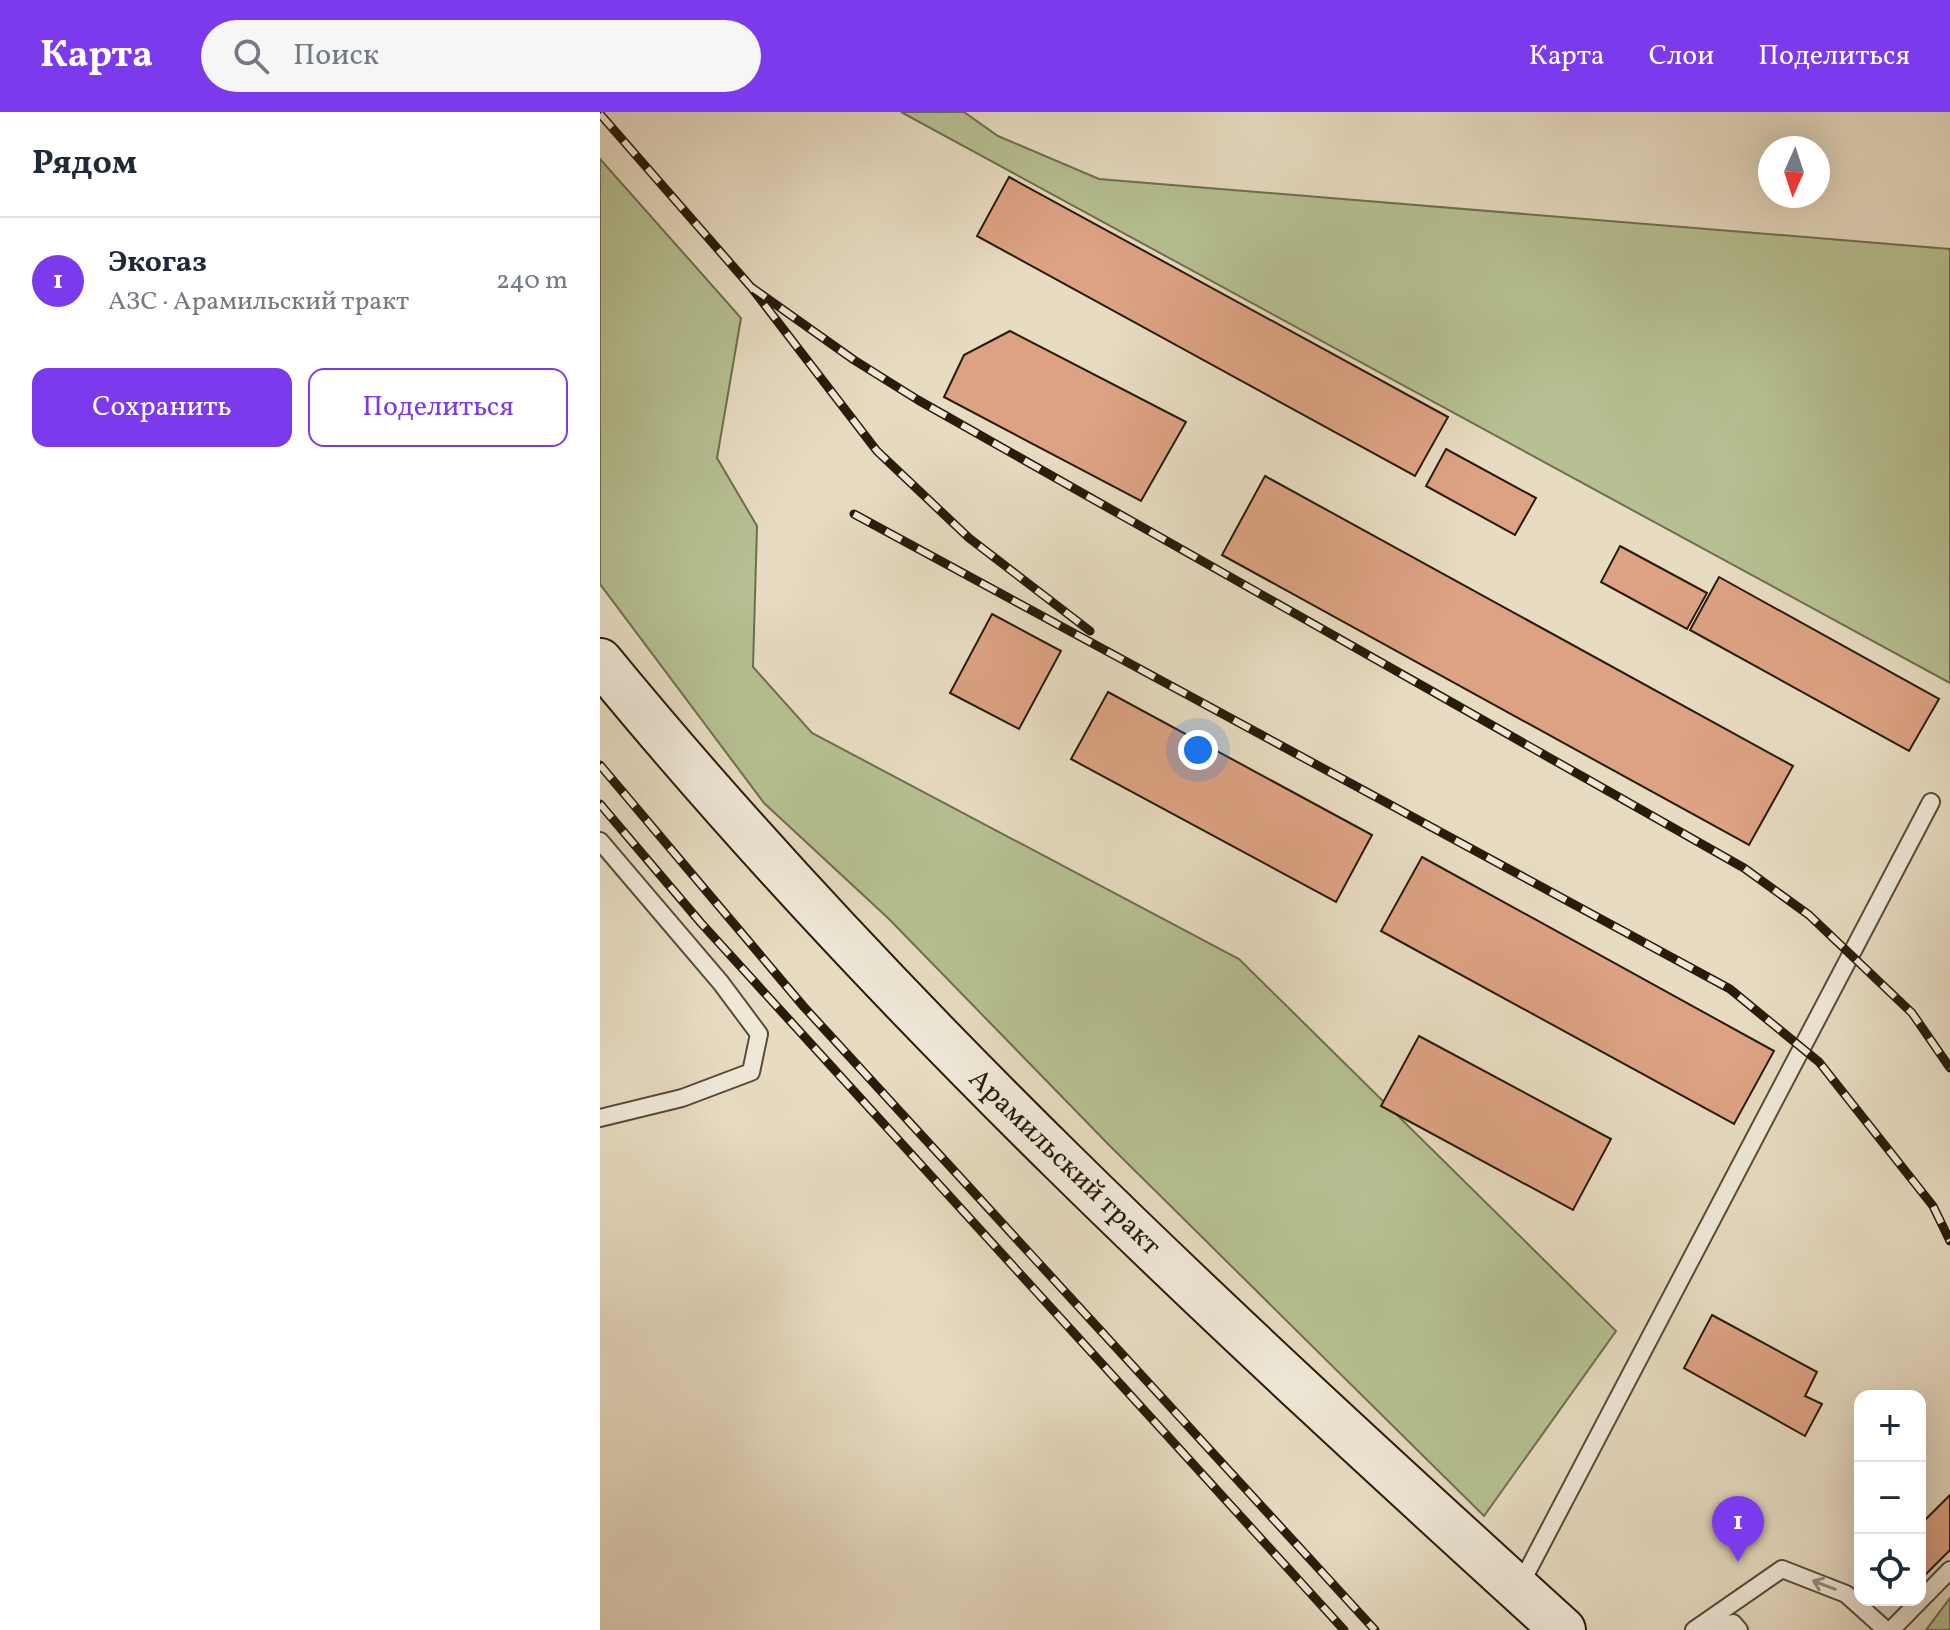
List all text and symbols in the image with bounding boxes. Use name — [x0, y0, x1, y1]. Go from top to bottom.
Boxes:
search box — [201, 20, 761, 92]
text: Карта — [40, 30, 153, 83]
icon: search — [229, 34, 273, 78]
text: Поиск — [293, 35, 379, 77]
text: Карта — [1529, 37, 1605, 76]
text: Слои — [1649, 37, 1714, 76]
text: Поделиться — [1758, 37, 1910, 76]
north arrow — [1758, 136, 1830, 208]
text: Рядом — [32, 141, 137, 188]
text: Экогаз — [108, 242, 207, 284]
text: 1 — [53, 263, 63, 299]
text: 240 m — [496, 263, 568, 299]
text: АЗС · Арамильский тракт — [108, 284, 409, 320]
button: Сохранить — [32, 368, 292, 447]
button: Поделиться — [308, 368, 568, 447]
your location — [1178, 730, 1218, 770]
street label: Арамильский тракт — [959, 1060, 1169, 1265]
map controls — [1854, 1390, 1926, 1606]
button: + — [1854, 1390, 1926, 1462]
button: − — [1854, 1462, 1926, 1534]
pin: 1 — [1712, 1496, 1764, 1562]
button: locate — [1854, 1534, 1926, 1606]
one-way arrow — [1812, 1577, 1837, 1591]

